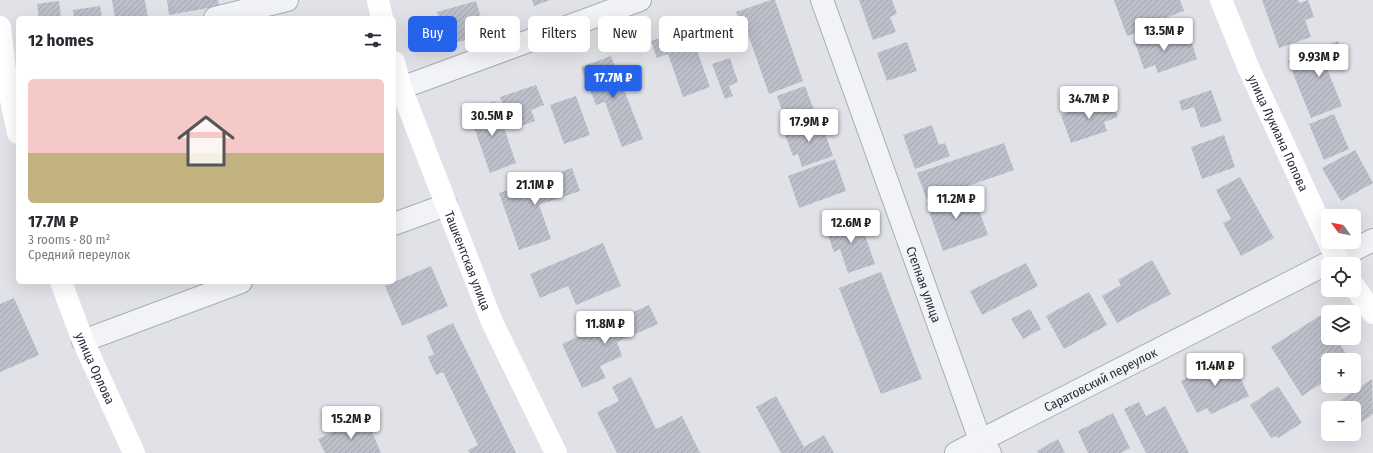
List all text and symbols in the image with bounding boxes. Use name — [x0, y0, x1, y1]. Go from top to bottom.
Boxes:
chip: Buy — [408, 16, 457, 52]
chip: Rent — [465, 16, 520, 52]
chip: Filters — [528, 16, 590, 52]
chip: New — [598, 16, 651, 52]
chip: Apartment — [659, 16, 748, 52]
pin: 13.5M ₽ — [1127, 18, 1201, 52]
text: 13.5M ₽ — [1144, 23, 1184, 38]
icon: filters — [362, 29, 384, 51]
text: 12 homes — [28, 30, 94, 51]
pin: 9.93M ₽ — [1282, 44, 1356, 78]
text: 9.93M ₽ — [1298, 49, 1340, 64]
pin: 17.7M ₽ — [576, 65, 650, 99]
text: 17.7M ₽ — [594, 70, 632, 85]
street label: улица Лукиана Попова — [1245, 73, 1312, 193]
pin: 34.7M ₽ — [1052, 86, 1126, 120]
text: 34.7M ₽ — [1069, 91, 1109, 106]
pin: 30.5M ₽ — [455, 103, 529, 137]
icon: home — [170, 105, 242, 177]
text: 30.5M ₽ — [471, 108, 513, 123]
pin: 17.9M ₽ — [772, 109, 846, 143]
text: 17.9M ₽ — [789, 114, 829, 129]
pin: 21.1M ₽ — [498, 172, 572, 206]
text: 21.1M ₽ — [516, 177, 554, 192]
pin: 11.2M ₽ — [919, 186, 993, 220]
text: 11.2M ₽ — [937, 191, 975, 206]
street label: Ташкентская улица — [442, 209, 494, 312]
north arrow — [1321, 209, 1361, 249]
map controls — [1321, 209, 1361, 441]
pin: 12.6M ₽ — [814, 210, 888, 244]
text: 17.7M ₽ — [28, 211, 79, 232]
text: 12.6M ₽ — [831, 215, 871, 230]
text: 3 rooms · 80 m² — [28, 232, 110, 247]
street label: Степная улица — [904, 244, 945, 324]
text: Средний переулок — [28, 247, 130, 262]
button: locate — [1321, 257, 1361, 297]
button: layers — [1321, 305, 1361, 345]
pin: 11.8M ₽ — [568, 311, 642, 345]
text: 11.8M ₽ — [585, 316, 625, 331]
street label: улица Орлова — [73, 330, 118, 406]
street label: Саратовский переулок — [1041, 344, 1159, 414]
pin: 11.4M ₽ — [1178, 353, 1252, 387]
button: + — [1321, 353, 1361, 393]
text: 11.4M ₽ — [1195, 358, 1235, 373]
button: − — [1321, 401, 1361, 441]
pin: 15.2M ₽ — [314, 406, 388, 440]
text: 15.2M ₽ — [331, 411, 371, 426]

